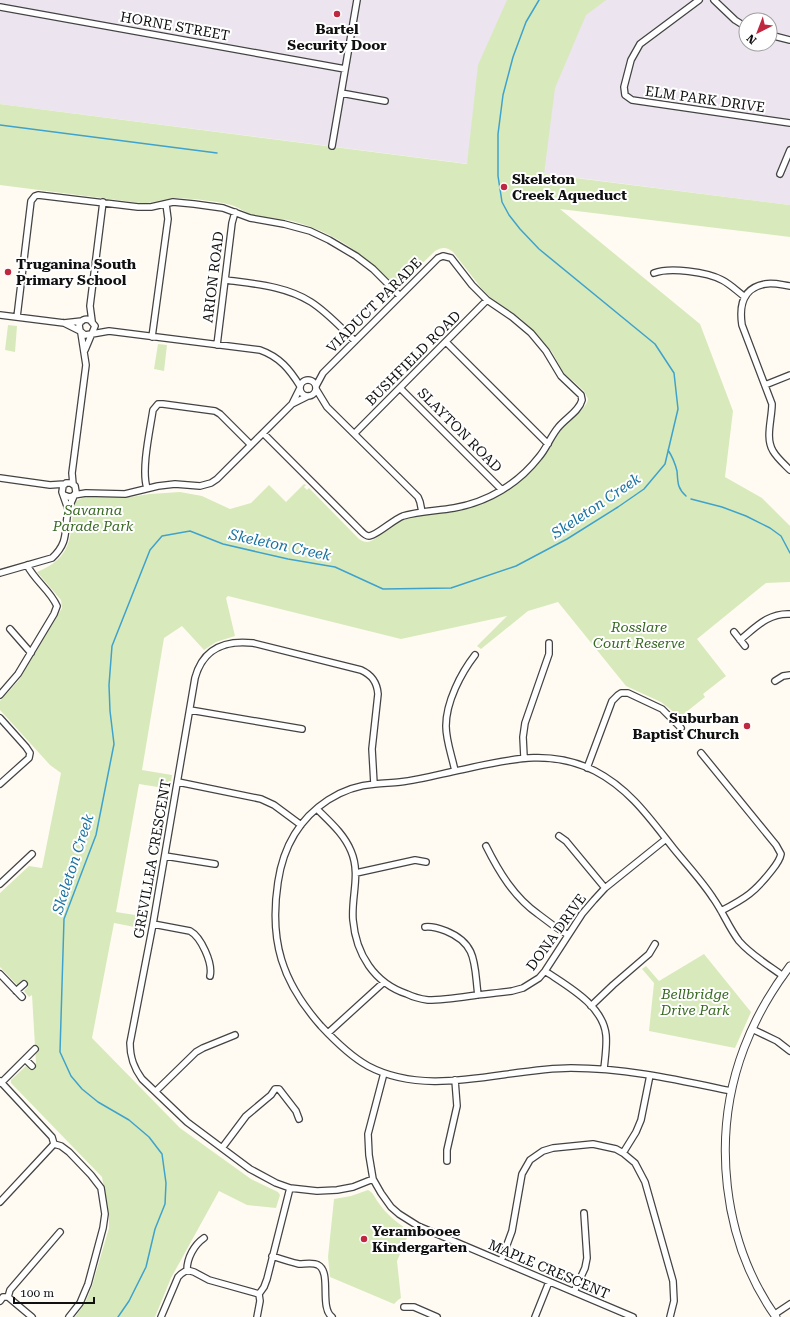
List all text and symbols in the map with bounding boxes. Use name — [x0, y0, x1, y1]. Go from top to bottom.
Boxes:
street label: HORNE STREET — [119, 8, 231, 44]
marker: Bartel Security Door — [332, 9, 342, 19]
north arrow — [738, 12, 778, 52]
place label: Bartel Security Door — [287, 21, 387, 53]
text: N — [744, 31, 759, 47]
street label: ELM PARK DRIVE — [644, 83, 766, 115]
place label: Skeleton Creek Aqueduct — [512, 171, 627, 203]
marker: Skeleton Creek Aqueduct — [499, 182, 509, 192]
street label: ARION ROAD — [199, 230, 227, 324]
street label: VIADUCT PARADE — [323, 254, 425, 356]
place label: Truganina South Primary School — [16, 256, 137, 288]
marker: Truganina South Primary School — [3, 267, 13, 277]
street label: BUSHFIELD ROAD — [362, 307, 464, 409]
street label: SLAYTON ROAD — [415, 385, 505, 475]
water label: Skeleton Creek — [547, 469, 645, 543]
park label: Savanna Parade Park — [52, 502, 134, 534]
water label: Skeleton Creek — [226, 525, 333, 565]
park label: Rosslare Court Reserve — [593, 619, 685, 651]
place label: Suburban Baptist Church — [632, 710, 740, 742]
marker: Suburban Baptist Church — [742, 721, 752, 731]
street label: GREVILLEA CRESCENT — [130, 778, 174, 940]
water label: Skeleton Creek — [48, 811, 98, 917]
street label: DONA DRIVE — [523, 891, 589, 973]
park label: Bellbridge Drive Park — [660, 986, 730, 1018]
place label: Yerambooee Kindergarten — [372, 1223, 468, 1255]
marker: Yerambooee Kindergarten — [359, 1234, 369, 1244]
street label: MAPLE CRESCENT — [486, 1236, 612, 1302]
scale bar — [14, 1279, 94, 1305]
text: 100 m — [20, 1286, 54, 1300]

